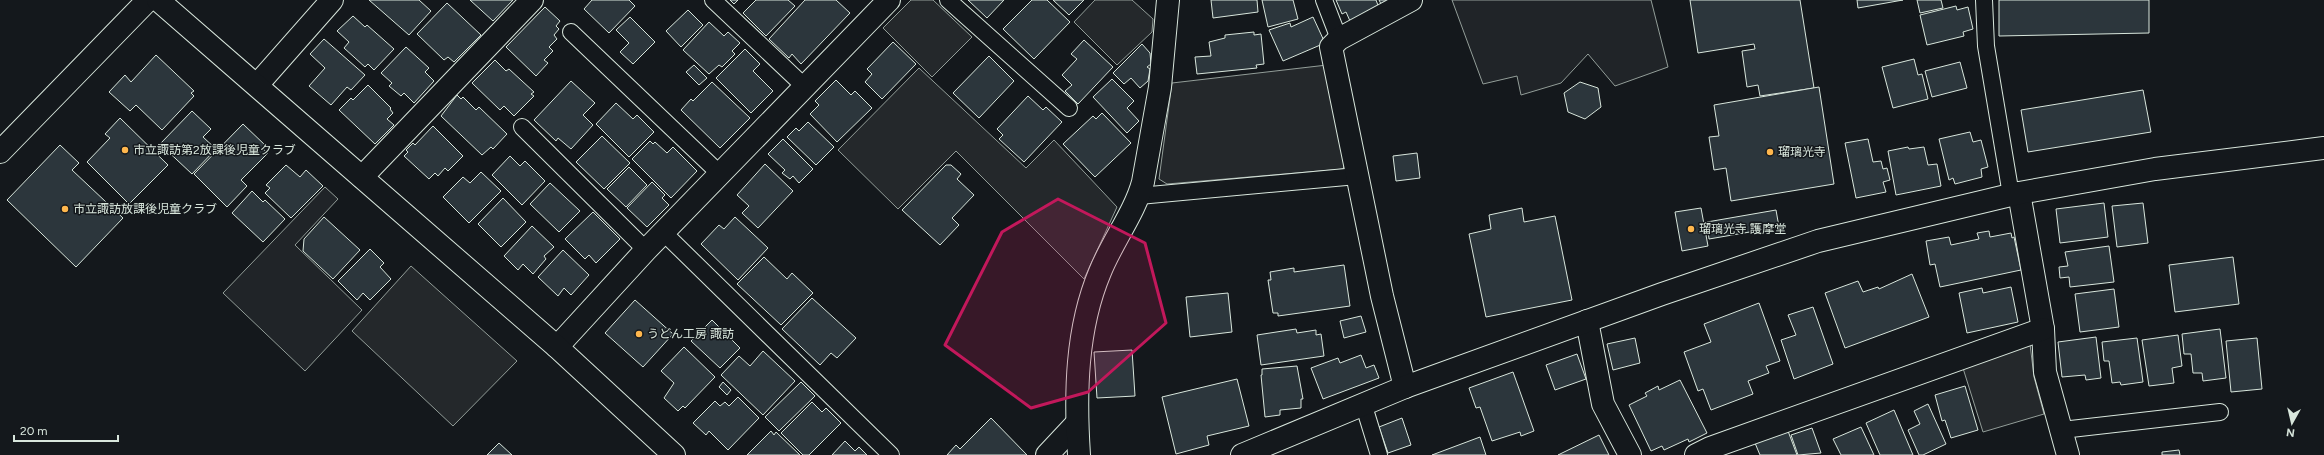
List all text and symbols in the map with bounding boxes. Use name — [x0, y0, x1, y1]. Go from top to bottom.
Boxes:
place label: 市立諏訪第2放課後児童クラブ — [133, 143, 296, 157]
marker: 市立諏訪第2放課後児童クラブ — [120, 145, 130, 155]
place label: 瑠璃光寺 — [1778, 145, 1826, 159]
marker: 瑠璃光寺 — [1765, 147, 1775, 157]
place label: 市立諏訪放課後児童クラブ — [73, 202, 217, 216]
marker: 市立諏訪放課後児童クラブ — [60, 204, 70, 214]
place label: 瑠璃光寺 護摩堂 — [1699, 222, 1786, 236]
marker: 瑠璃光寺 護摩堂 — [1686, 224, 1696, 234]
place label: うどん工房 諏訪 — [647, 327, 734, 341]
marker: うどん工房 諏訪 — [634, 329, 644, 339]
north arrow — [2272, 403, 2312, 443]
scale bar — [14, 417, 118, 443]
text: 20 m — [20, 424, 48, 438]
text: N — [2286, 425, 2296, 439]

